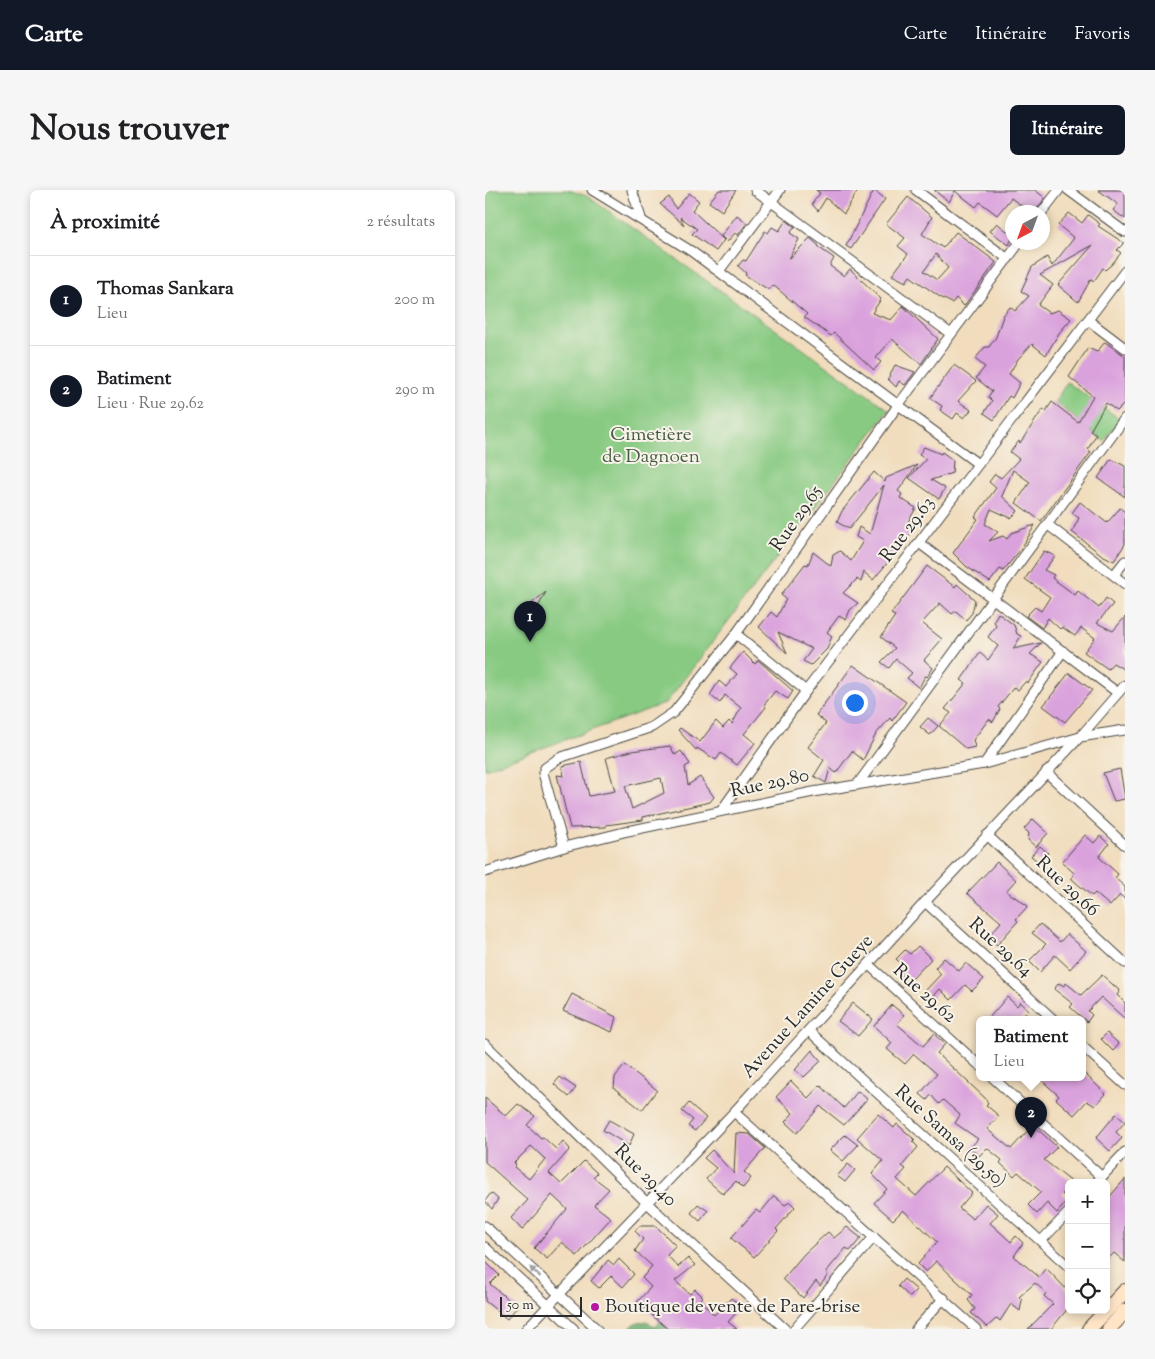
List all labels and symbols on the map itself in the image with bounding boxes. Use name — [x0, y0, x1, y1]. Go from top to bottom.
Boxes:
north arrow — [1005, 205, 1050, 250]
park label: Cimetière de Dagnoen — [602, 422, 700, 471]
street label: Rue 29.65 — [764, 480, 830, 558]
street label: Rue 29.63 — [874, 491, 942, 569]
pin: 1 — [514, 601, 546, 642]
your location — [842, 690, 868, 716]
street label: Rue 29.80 — [728, 763, 812, 805]
street label: Rue 29.66 — [1029, 850, 1105, 924]
street label: Rue 29.64 — [962, 912, 1038, 984]
street label: Avenue Lamine Gueye — [736, 929, 880, 1085]
street label: Rue 29.62 — [886, 958, 962, 1030]
street label: Rue Samsa (29.50) — [888, 1079, 1012, 1195]
pin: 2 — [1015, 1097, 1047, 1138]
street label: Rue 29.40 — [607, 1138, 683, 1214]
one-way arrow — [530, 1266, 542, 1278]
scale bar — [500, 1294, 583, 1317]
place label: Boutique de vente de Pare-brise — [605, 1294, 861, 1321]
marker: Boutique de vente de Pare-brise — [589, 1301, 601, 1313]

